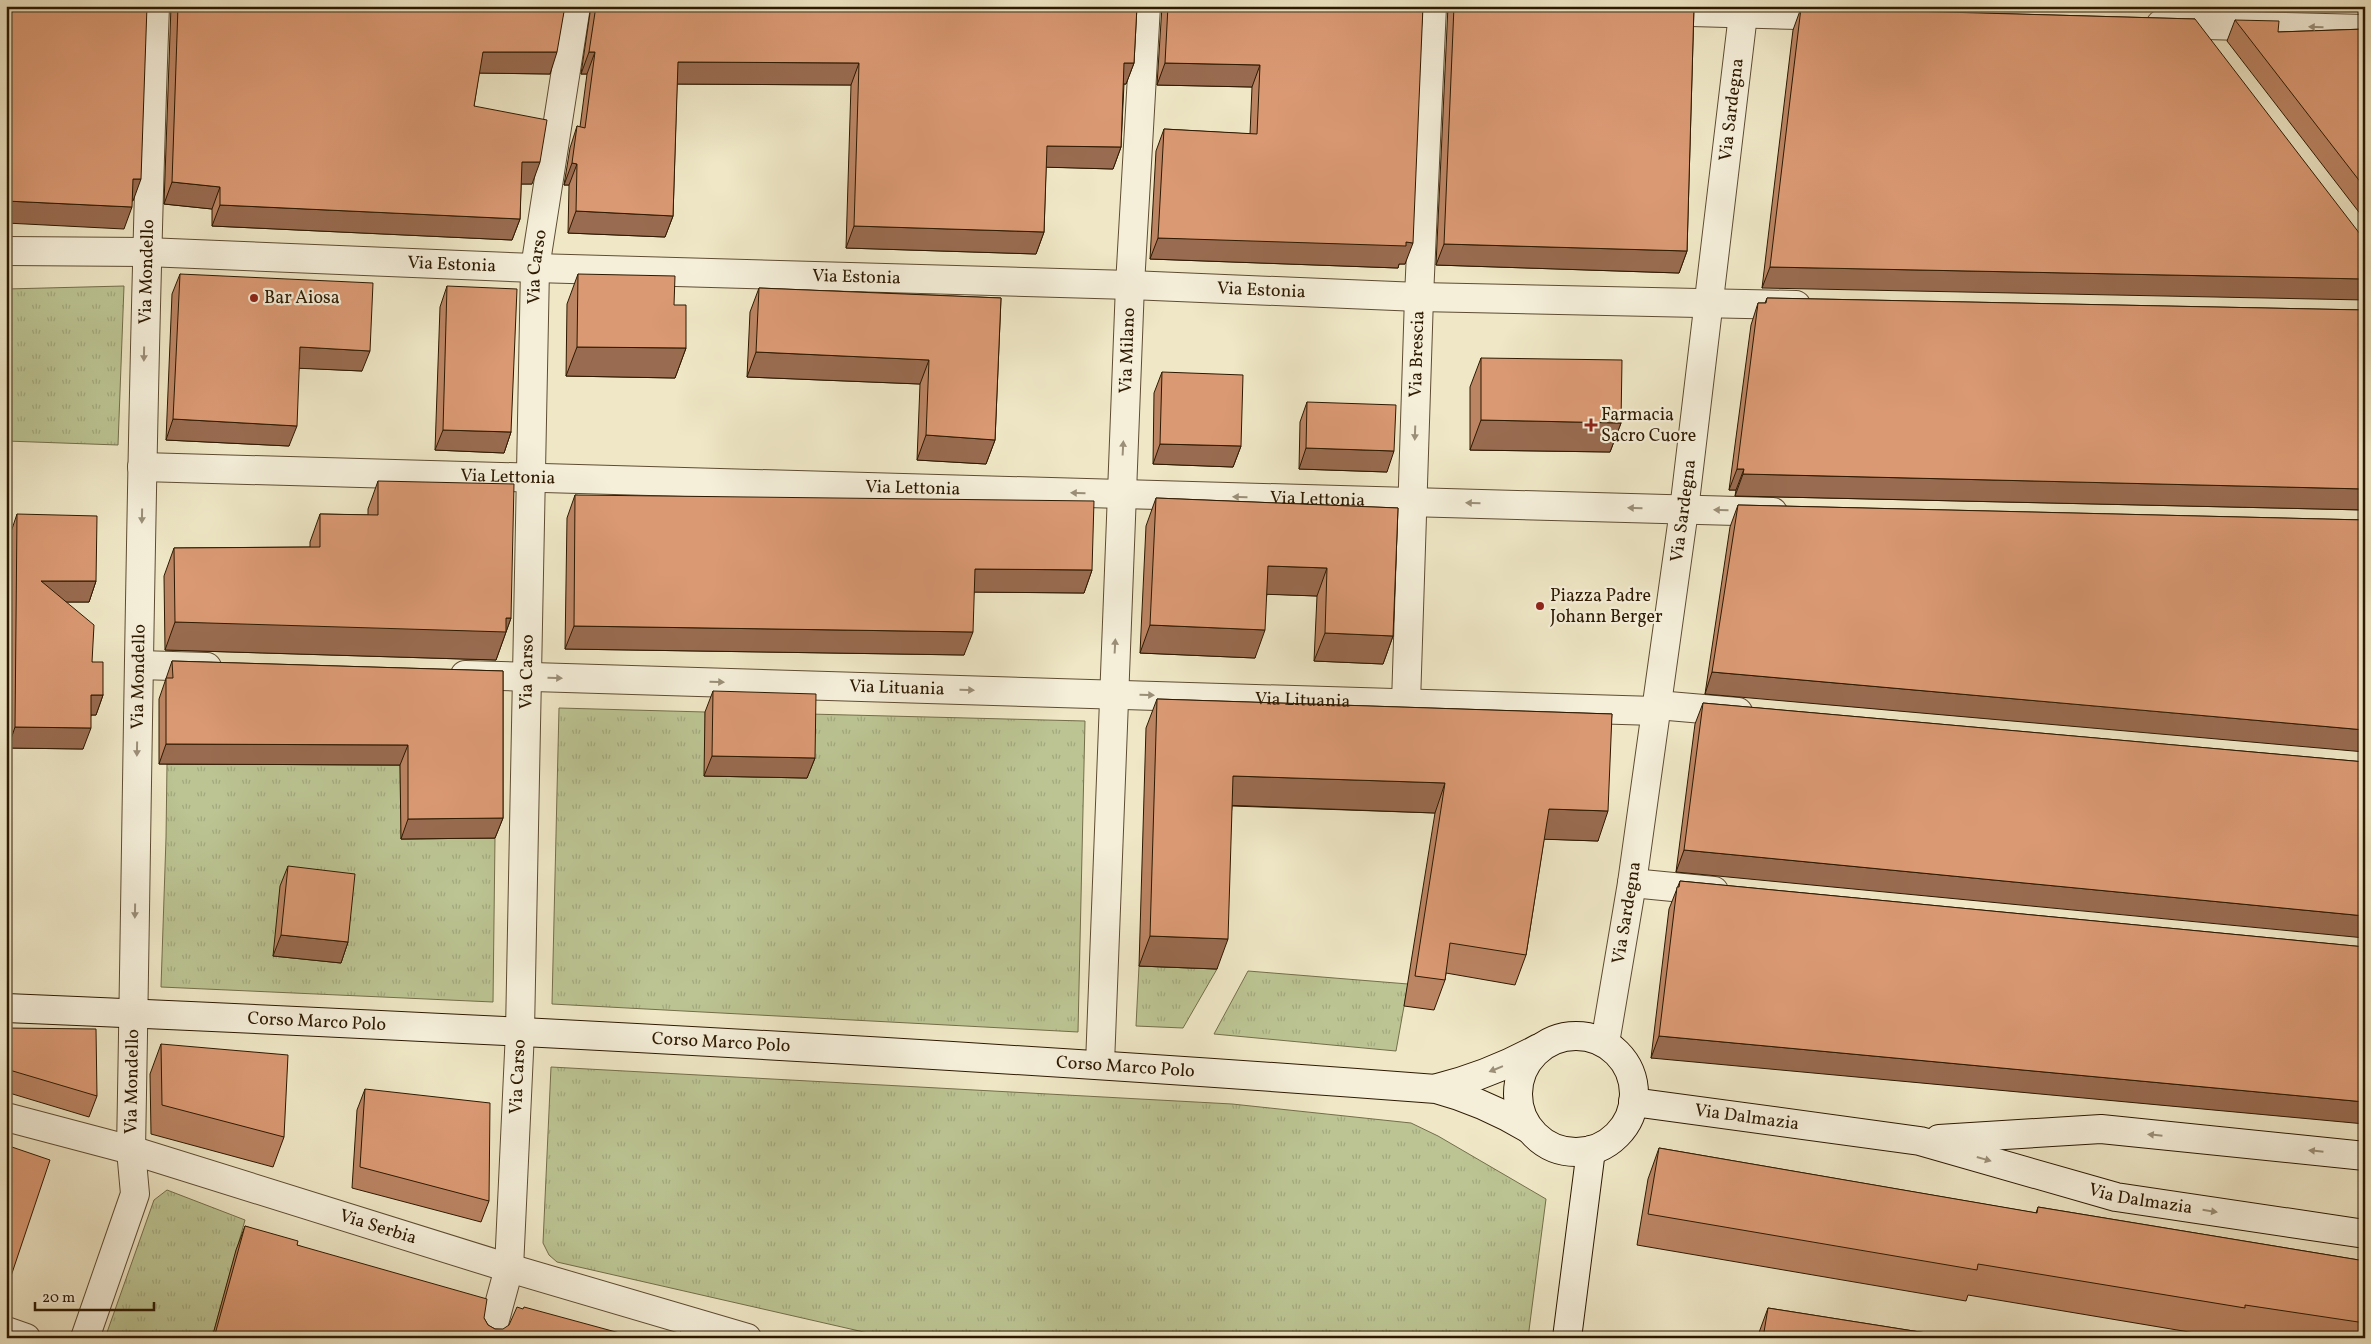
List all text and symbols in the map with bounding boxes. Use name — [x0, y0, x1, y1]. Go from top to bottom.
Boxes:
one-way arrow — [2308, 23, 2324, 31]
street label: Via Sardegna — [1713, 57, 1750, 163]
street label: Via Mondello — [133, 219, 161, 325]
street label: Via Carso — [522, 228, 553, 305]
street label: Via Estonia — [407, 250, 497, 279]
street label: Via Estonia — [812, 263, 901, 291]
street label: Via Estonia — [1216, 276, 1306, 305]
place label: Bar Aiosa — [264, 286, 340, 311]
marker: Bar Aiosa — [248, 292, 260, 304]
street label: Via Milano — [1113, 307, 1142, 394]
street label: Via Brescia — [1403, 310, 1431, 398]
one-way arrow — [140, 346, 148, 362]
place label: Farmacia Sacro Cuore — [1601, 403, 1696, 449]
marker: Farmacia Sacro Cuore — [1585, 419, 1597, 431]
one-way arrow — [1411, 425, 1419, 441]
one-way arrow — [1120, 440, 1128, 456]
street label: Via Sardegna — [1664, 458, 1702, 564]
street label: Via Lettonia — [460, 463, 556, 491]
street label: Via Lettonia — [865, 474, 961, 502]
street label: Via Lettonia — [1270, 486, 1365, 513]
one-way arrow — [1070, 489, 1086, 497]
one-way arrow — [1232, 493, 1248, 501]
one-way arrow — [1464, 499, 1480, 507]
one-way arrow — [1627, 504, 1643, 512]
one-way arrow — [1713, 506, 1729, 514]
one-way arrow — [137, 508, 145, 524]
place label: Piazza Padre Johann Berger — [1550, 584, 1663, 630]
marker: Piazza Padre Johann Berger — [1534, 600, 1546, 612]
street label: Via Mondello — [125, 624, 152, 730]
street label: Via Carso — [514, 634, 540, 710]
one-way arrow — [1112, 637, 1120, 653]
one-way arrow — [547, 674, 563, 682]
street label: Via Lituania — [849, 674, 945, 702]
one-way arrow — [709, 679, 725, 687]
one-way arrow — [959, 686, 975, 694]
street label: Via Lituania — [1254, 686, 1351, 714]
one-way arrow — [1139, 692, 1155, 700]
one-way arrow — [133, 741, 141, 757]
street label: Via Sardegna — [1606, 860, 1647, 966]
one-way arrow — [131, 903, 139, 919]
street label: Corso Marco Polo — [247, 1006, 387, 1038]
street label: Corso Marco Polo — [651, 1026, 791, 1059]
street label: Via Mondello — [119, 1029, 146, 1134]
street label: Via Carso — [504, 1039, 532, 1115]
street label: Corso Marco Polo — [1055, 1050, 1196, 1084]
one-way arrow — [1489, 1066, 1504, 1074]
street label: Via Dalmazia — [1693, 1098, 1801, 1137]
one-way arrow — [2146, 1131, 2162, 1139]
one-way arrow — [2308, 1147, 2324, 1155]
one-way arrow — [1976, 1155, 1992, 1163]
street label: Via Dalmazia — [2086, 1177, 2194, 1221]
street label: Via Serbia — [336, 1203, 420, 1251]
one-way arrow — [2202, 1208, 2218, 1216]
scale bar — [35, 1279, 154, 1311]
text: 20 m — [42, 1288, 75, 1309]

